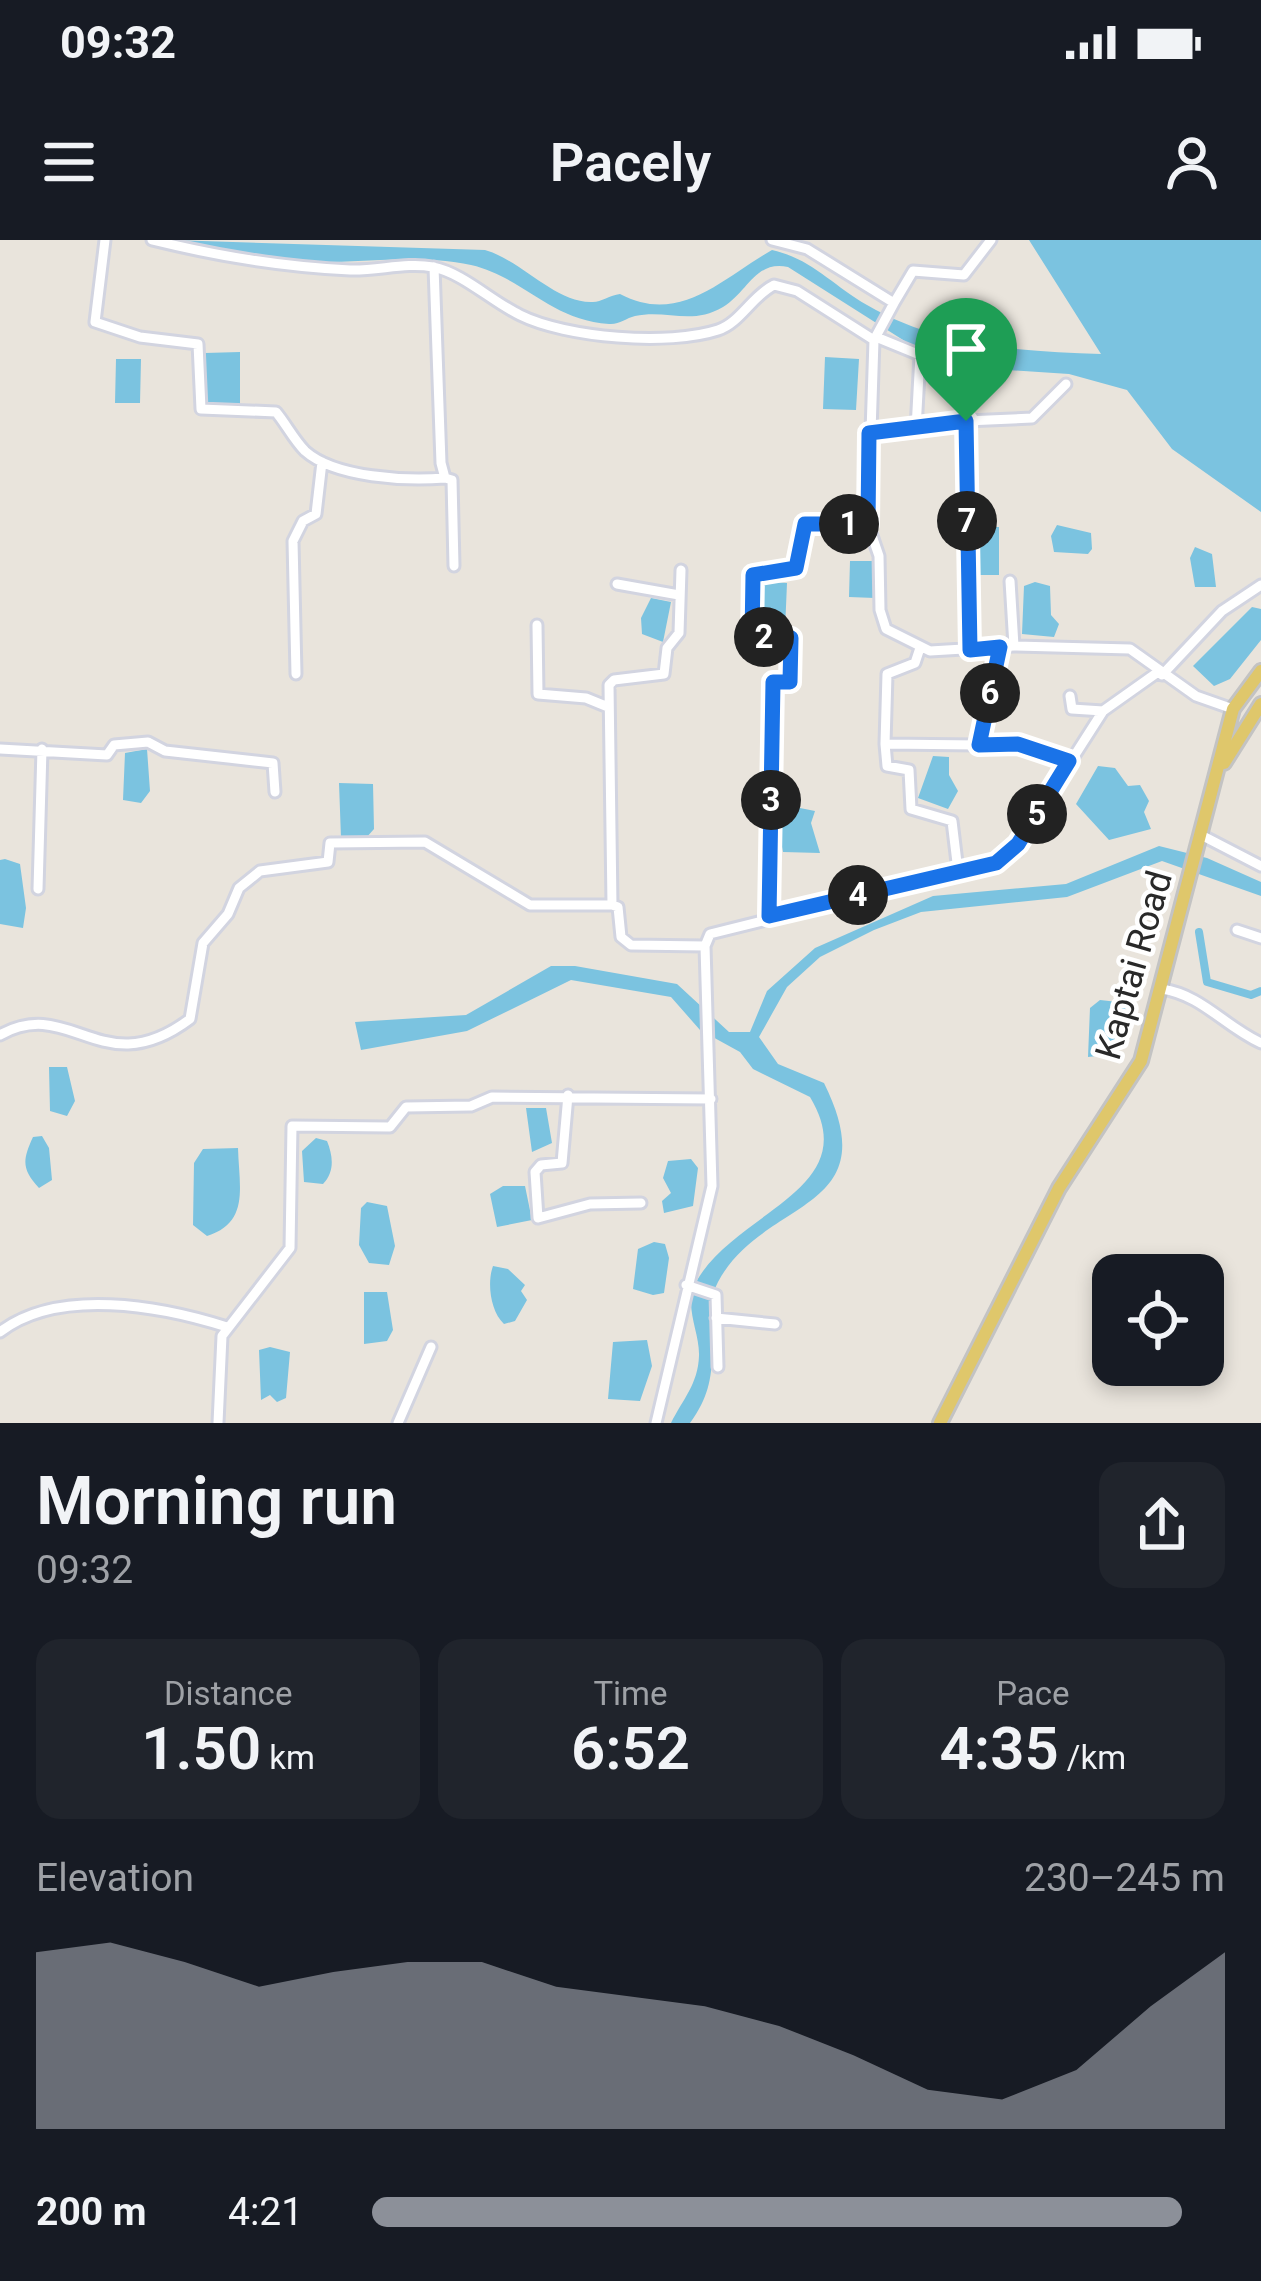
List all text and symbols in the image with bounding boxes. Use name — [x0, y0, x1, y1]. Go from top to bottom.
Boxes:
text: 09:32 — [60, 16, 176, 69]
icon: menu — [36, 129, 102, 195]
icon: person — [1159, 129, 1225, 195]
text: Pacely — [550, 131, 711, 194]
pin — [915, 298, 1017, 421]
icon: arrive — [933, 316, 999, 382]
pin: 7 — [937, 491, 997, 551]
pin: 1 — [819, 494, 879, 554]
text: 7 — [958, 501, 976, 540]
text: 1 — [840, 504, 858, 543]
pin: 2 — [734, 607, 794, 667]
text: 2 — [755, 617, 773, 656]
pin: 6 — [960, 663, 1020, 723]
text: 6 — [981, 673, 999, 712]
pin: 3 — [741, 770, 801, 830]
text: 3 — [762, 780, 780, 819]
pin: 5 — [1007, 784, 1067, 844]
text: 5 — [1028, 794, 1046, 833]
pin: 4 — [828, 865, 888, 925]
street label: Kaptai Road — [1087, 866, 1181, 1064]
text: 4 — [849, 875, 867, 914]
map controls — [1092, 1254, 1224, 1386]
button: locate — [1092, 1254, 1224, 1386]
button: share — [1099, 1462, 1225, 1588]
text: Morning run — [36, 1463, 397, 1540]
text: 09:32 — [36, 1547, 133, 1593]
text: Distance — [164, 1674, 292, 1713]
text: Time — [593, 1674, 668, 1713]
text: Pace — [996, 1674, 1070, 1713]
text: 1.50 — [141, 1713, 261, 1784]
text: 6:52 — [571, 1713, 690, 1784]
text: 4:35 — [940, 1713, 1059, 1784]
text: km — [261, 1738, 315, 1777]
text: /km — [1059, 1738, 1126, 1777]
text: Elevation — [36, 1855, 194, 1901]
text: 230–245 m — [1024, 1855, 1225, 1901]
text: 200 m — [36, 2189, 147, 2235]
text: 4:21 — [228, 2189, 303, 2235]

